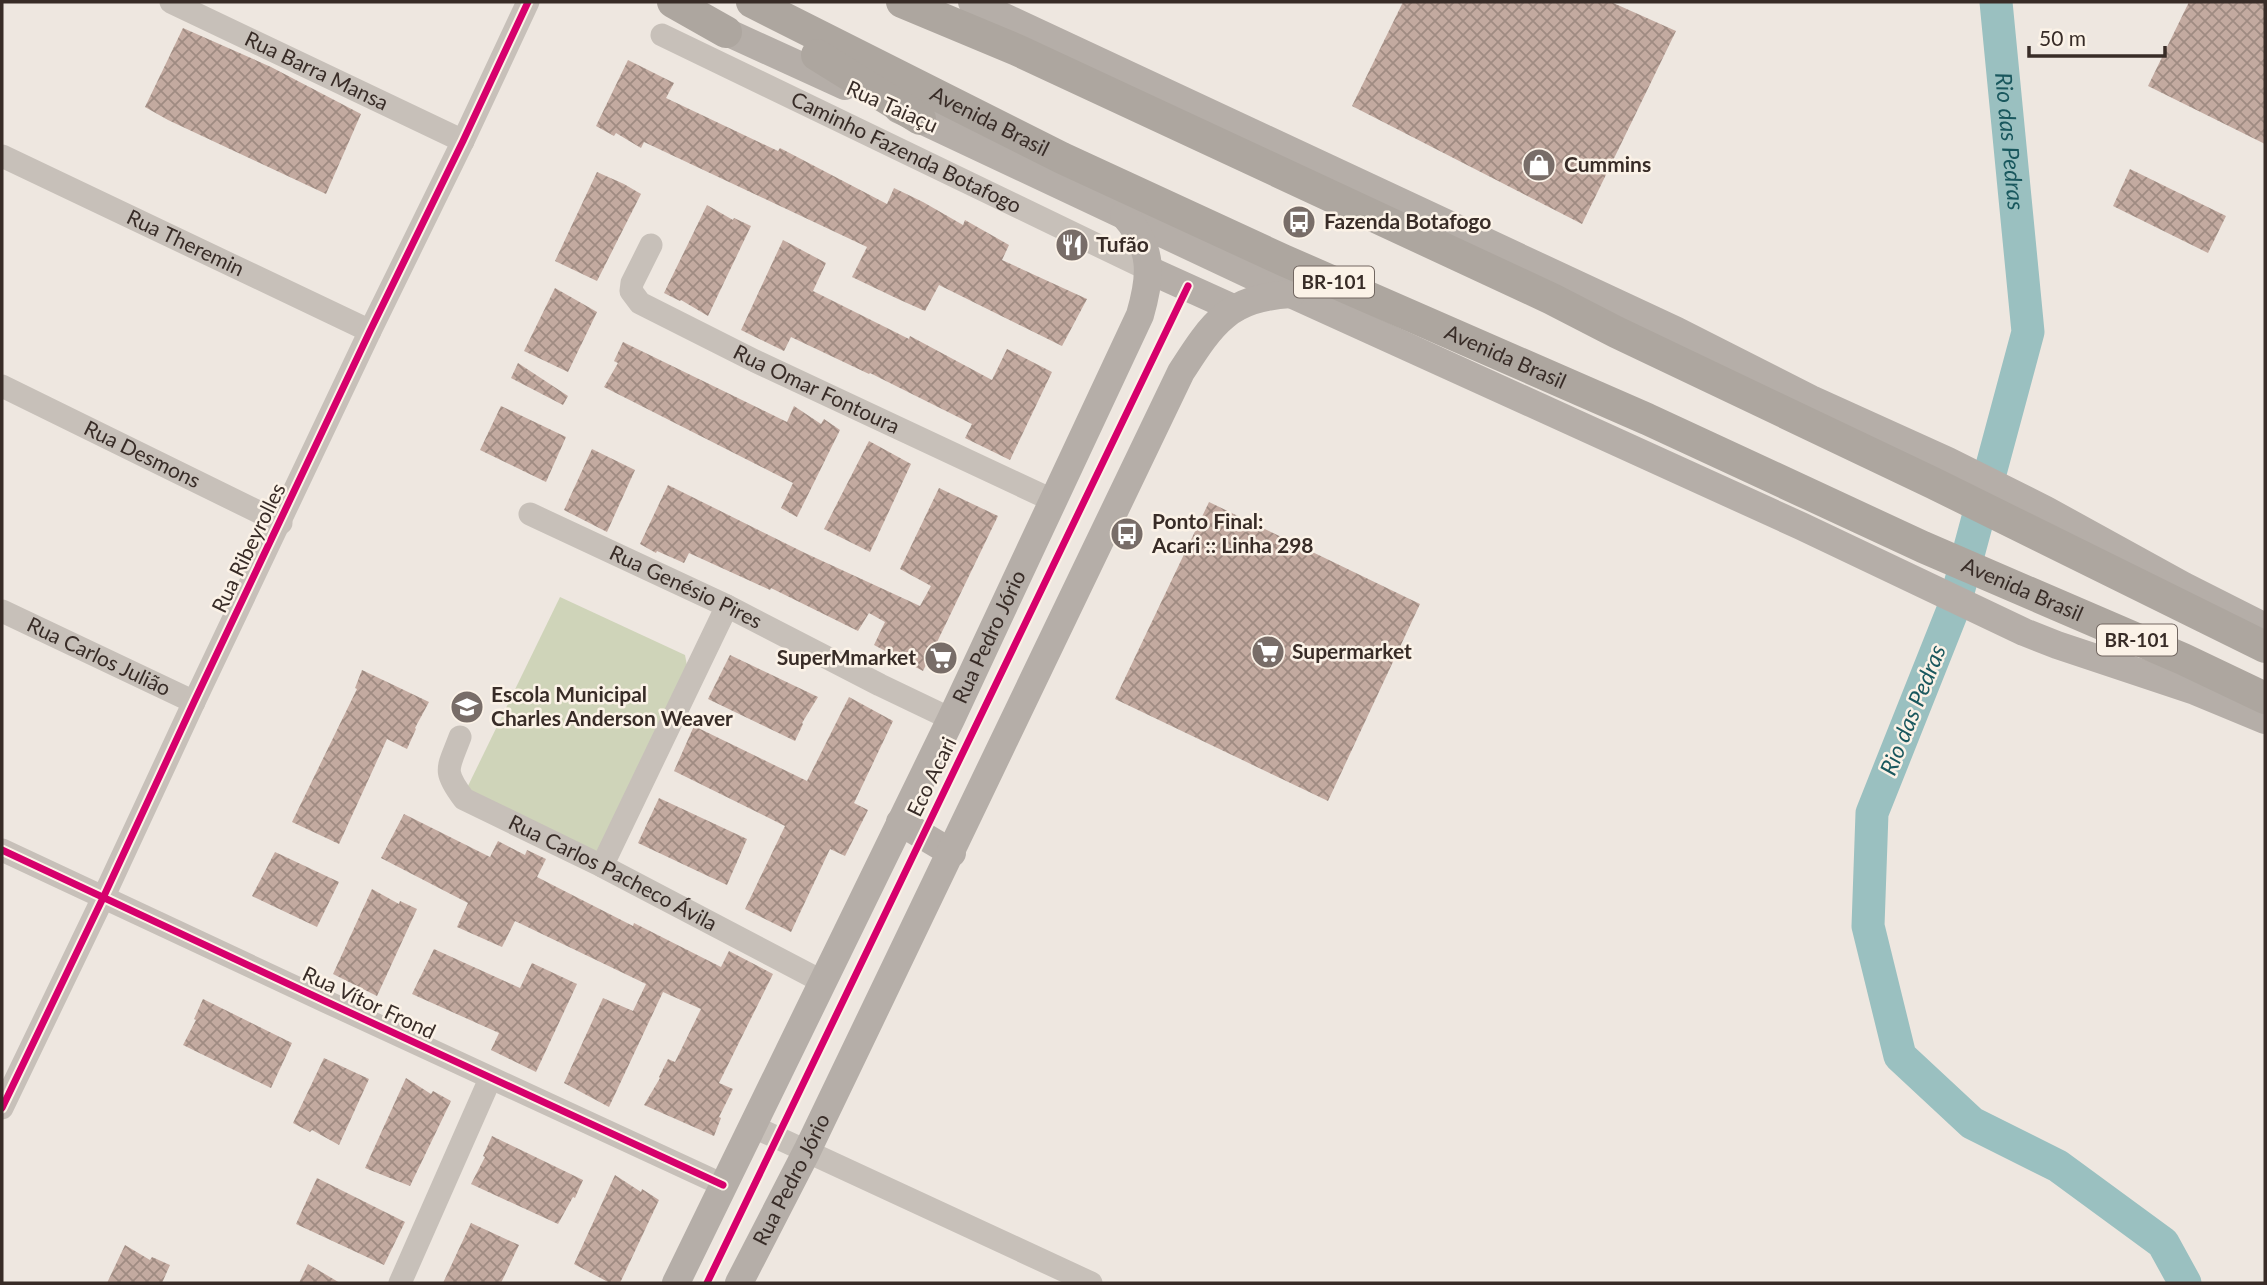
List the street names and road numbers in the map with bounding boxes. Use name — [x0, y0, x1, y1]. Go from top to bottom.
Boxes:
street label: Rua Barra Mansa — [241, 25, 393, 115]
street label: Rua Taiaçu — [843, 74, 942, 137]
street label: Avenida Brasil — [927, 80, 1054, 161]
street label: Caminho Fazenda Botafogo — [788, 85, 1026, 218]
street label: Rua Theremin — [123, 203, 249, 280]
road number: BR-101 — [1294, 266, 1374, 298]
street label: Avenida Brasil — [1441, 318, 1570, 393]
street label: Rua Omar Fontoura — [730, 338, 904, 438]
street label: Rua Desmons — [80, 414, 205, 492]
street label: Rua Ribeyrolles — [206, 479, 290, 616]
street label: Rua Genésio Pires — [606, 539, 767, 633]
street label: Avenida Brasil — [1958, 551, 2087, 626]
street label: Rua Pedro Jório — [946, 566, 1030, 707]
street label: Rua Carlos Julião — [24, 611, 175, 700]
road number: BR-101 — [2097, 624, 2177, 656]
street label: Eco Acari — [901, 733, 961, 820]
street label: Rua Carlos Pacheco Ávila — [505, 809, 722, 935]
street label: Rua Vítor Frond — [299, 960, 440, 1043]
street label: Rua Pedro Jório — [747, 1109, 834, 1249]

